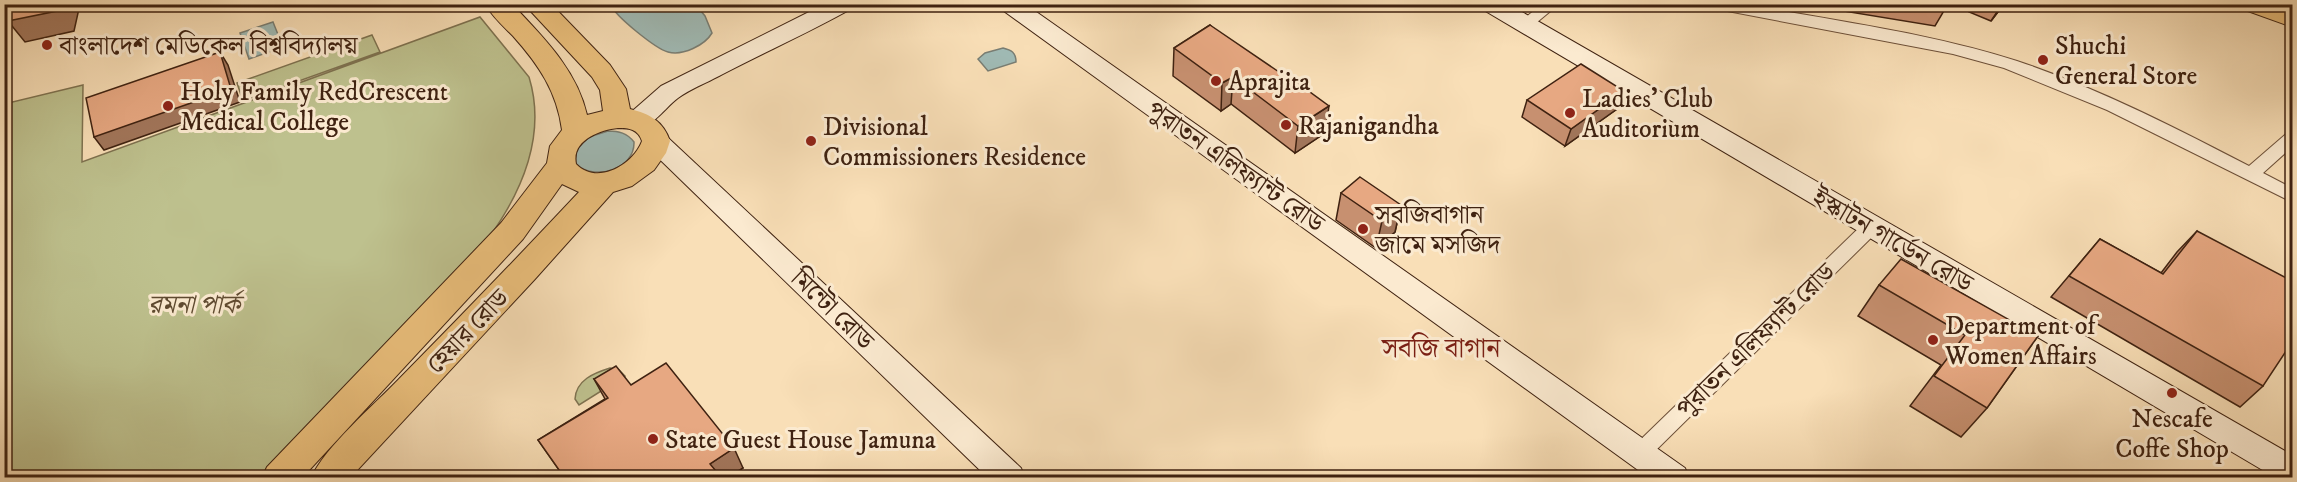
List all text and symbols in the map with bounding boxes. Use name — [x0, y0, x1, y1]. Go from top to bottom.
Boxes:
place label: বাংলাদেশ মেডিকেল বিশ্ববিদ্যালয় — [58, 30, 359, 63]
place label: Shuchi General Store — [2055, 30, 2197, 93]
marker: বাংলাদেশ মেডিকেল বিশ্ববিদ্যালয় — [40, 38, 54, 52]
marker: Shuchi General Store — [2036, 53, 2050, 67]
place label: Aprajita — [1228, 66, 1310, 99]
marker: Aprajita — [1209, 74, 1223, 88]
place label: Holy Family RedCrescent Medical College — [180, 76, 448, 139]
place label: Ladies' Club Auditorium — [1582, 83, 1713, 146]
street label: পুরাতন এলিফ্যান্ট রোড — [1140, 94, 1331, 241]
marker: Holy Family RedCrescent Medical College — [161, 99, 175, 113]
marker: Ladies' Club Auditorium — [1563, 106, 1577, 120]
place label: Rajanigandha — [1298, 110, 1439, 143]
place label: Divisional Commissioners Residence — [823, 111, 1086, 174]
marker: Rajanigandha — [1279, 118, 1293, 132]
marker: Divisional Commissioners Residence — [804, 134, 818, 148]
street label: ইস্কাটন গার্ডেন রোড — [1805, 182, 1979, 301]
place label: সবজিবাগান জামে মসজিদ — [1374, 199, 1502, 262]
marker: সবজিবাগান জামে মসজিদ — [1356, 222, 1370, 236]
street label: পুরাতন এলিফ্যান্ট রোড — [1669, 256, 1843, 426]
street label: মিন্টো রোড — [783, 262, 881, 358]
street label: হেয়ার রোড — [420, 282, 517, 381]
park label: রমনা পার্ক — [148, 289, 245, 322]
place label: Department of Women Affairs — [1944, 310, 2099, 373]
district label: সবজি বাগান — [1381, 332, 1501, 366]
marker: Department of Women Affairs — [1926, 333, 1940, 347]
marker: Nescafe Coffe Shop — [2165, 386, 2179, 400]
place label: Nescafe Coffe Shop — [2115, 403, 2229, 466]
place label: State Guest House Jamuna — [665, 424, 936, 457]
marker: State Guest House Jamuna — [646, 432, 660, 446]

